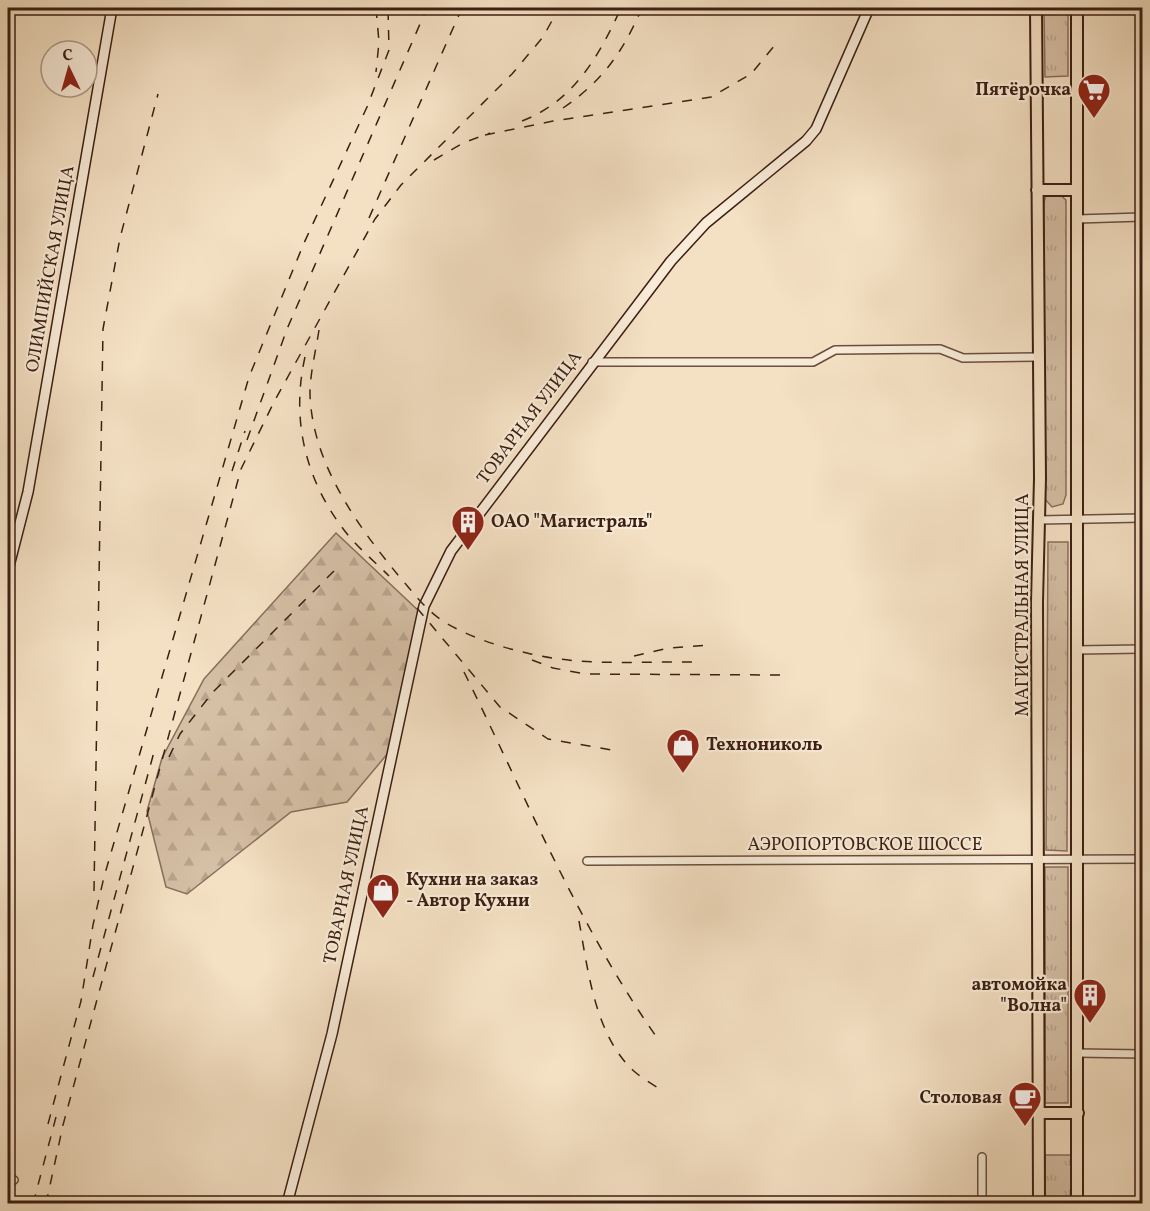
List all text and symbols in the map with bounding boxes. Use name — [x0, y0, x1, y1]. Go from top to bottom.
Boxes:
north arrow — [39, 39, 99, 99]
text: С — [62, 45, 74, 67]
supermarket icon: Пятёрочка — [1076, 72, 1112, 119]
place label: Пятёрочка — [975, 78, 1071, 103]
street label: ОЛИМПИЙСКАЯ УЛИЦА — [20, 163, 82, 374]
street label: ТОВАРНАЯ УЛИЦА — [472, 346, 589, 490]
street label: МАГИСТРАЛЬНАЯ УЛИЦА — [1011, 493, 1036, 717]
building icon: ОАО "Магистраль" — [450, 504, 486, 551]
place label: ОАО "Магистраль" — [491, 510, 653, 535]
shop icon: Технониколь — [665, 727, 701, 774]
place label: Технониколь — [706, 733, 823, 758]
street label: ТОВАРНАЯ УЛИЦА — [318, 803, 376, 966]
street label: АЭРОПОРТОВСКОЕ ШОССЕ — [748, 833, 983, 858]
place label: Кухни на заказ - Автор Кухни — [406, 868, 538, 914]
shop icon: Кухни на заказ - Автор Кухни — [365, 872, 401, 919]
place label: автомойка "Волна" — [971, 973, 1067, 1019]
building icon: автомойка "Волна" — [1072, 977, 1108, 1024]
cafe icon: Столовая — [1007, 1080, 1043, 1127]
place label: Столовая — [920, 1086, 1002, 1111]

